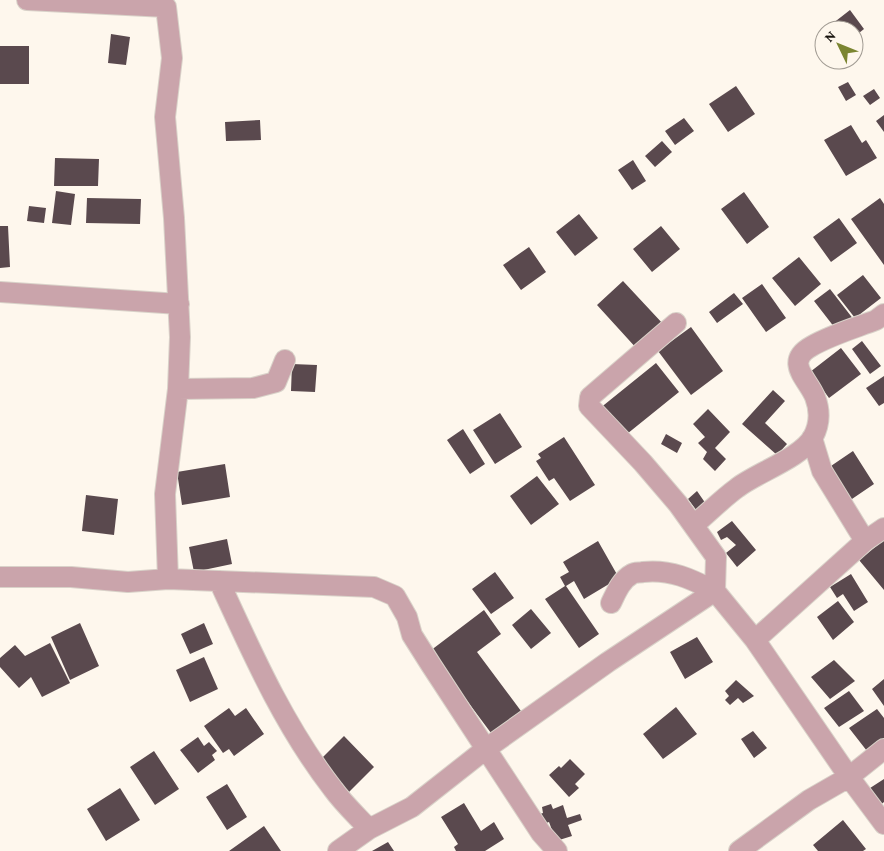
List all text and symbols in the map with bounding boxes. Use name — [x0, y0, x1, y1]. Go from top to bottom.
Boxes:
north arrow — [814, 20, 864, 70]
text: N — [820, 27, 839, 45]

